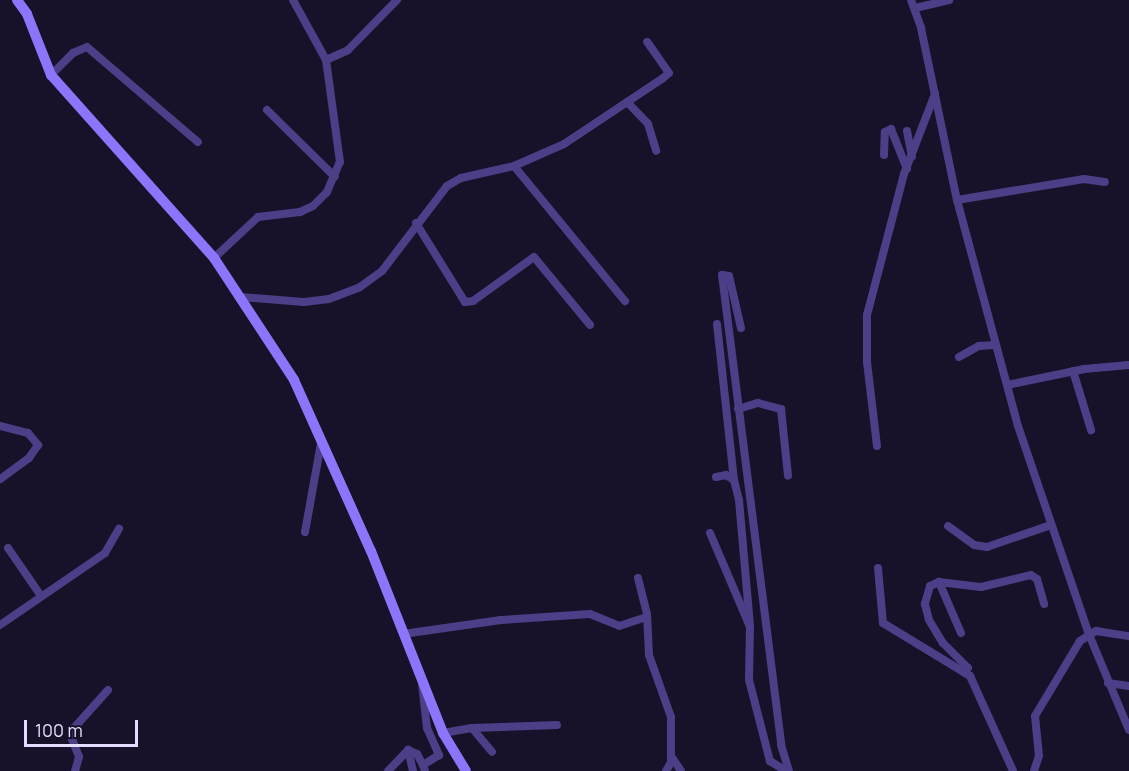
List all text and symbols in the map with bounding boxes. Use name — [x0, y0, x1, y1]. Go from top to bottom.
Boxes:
scale bar — [27, 708, 141, 746]
text: 100 m — [35, 718, 83, 742]

